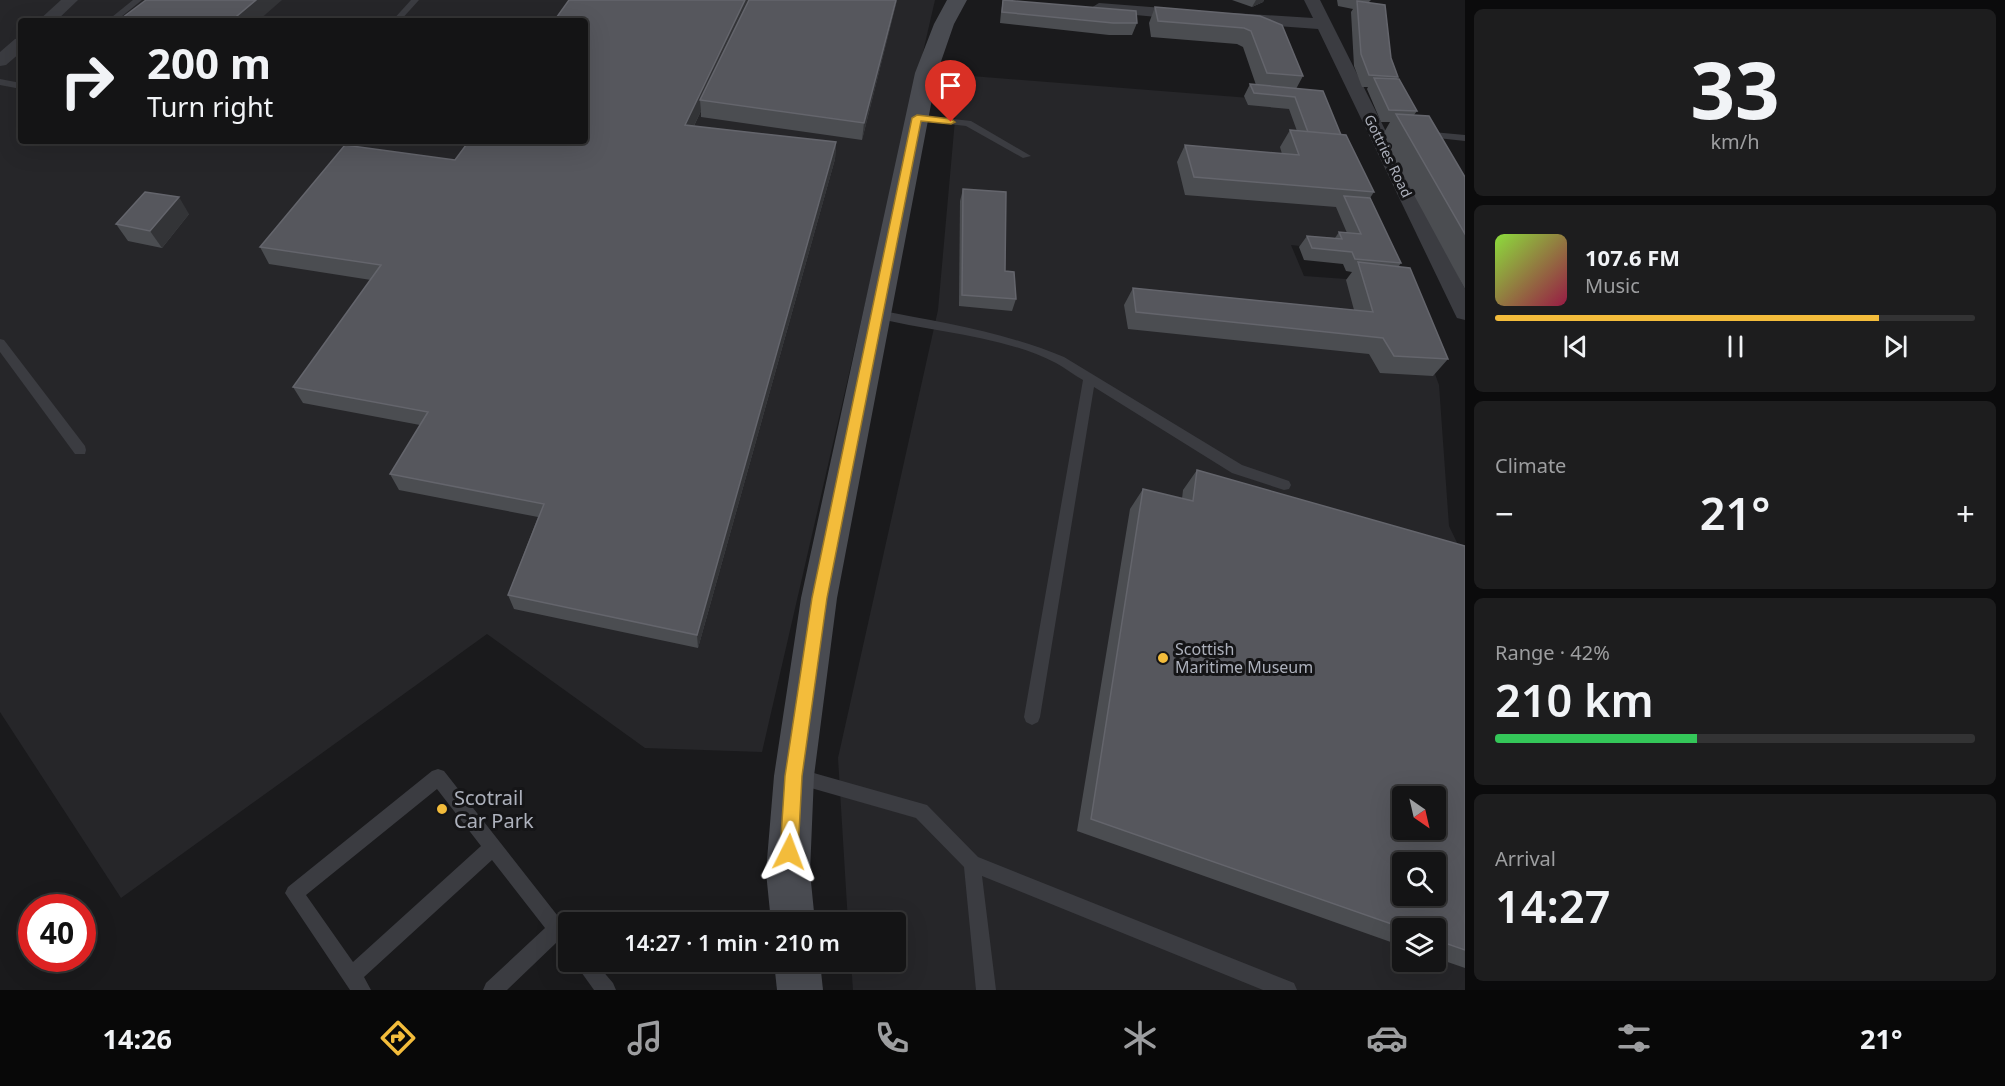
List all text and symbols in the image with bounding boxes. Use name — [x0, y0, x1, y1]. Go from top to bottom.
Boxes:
text: 200 m — [147, 34, 271, 91]
text: 33 — [1690, 36, 1780, 142]
icon: right — [48, 42, 126, 120]
pin — [925, 60, 976, 122]
icon: arrive — [934, 69, 967, 102]
text: Turn right — [147, 88, 273, 125]
street label: Gottries Road — [1360, 111, 1417, 200]
text: km/h — [1710, 128, 1760, 155]
text: 107.6 FM — [1585, 242, 1680, 272]
text: Music — [1585, 272, 1640, 299]
icon: previous — [1559, 330, 1592, 363]
icon: pause — [1719, 330, 1752, 363]
icon: next — [1879, 330, 1912, 363]
text: Climate — [1495, 452, 1566, 479]
text: 21° — [1700, 482, 1770, 543]
text: − — [1495, 491, 1514, 536]
text: + — [1956, 491, 1975, 536]
place label: Scottish Maritime Museum — [1175, 638, 1313, 678]
text: Range · 42% — [1495, 639, 1610, 666]
marker: Scottish Maritime Museum — [1156, 651, 1170, 665]
text: 210 km — [1495, 669, 1654, 730]
place label: Scotrail Car Park — [454, 784, 534, 834]
north arrow — [1392, 786, 1446, 840]
map controls — [1392, 786, 1446, 972]
marker: Scotrail Car Park — [435, 802, 449, 816]
position arrow — [757, 820, 821, 884]
text: Arrival — [1495, 845, 1556, 872]
button: search — [1392, 852, 1446, 906]
text: 14:27 — [1495, 875, 1610, 936]
speed limit sign: 40 — [18, 894, 96, 972]
button: layers — [1392, 918, 1446, 972]
text: 14:27 · 1 min · 210 m — [624, 927, 840, 957]
icon: directions — [377, 1017, 419, 1059]
icon: music — [624, 1017, 666, 1059]
icon: phone — [871, 1017, 913, 1059]
icon: climate — [1119, 1017, 1161, 1059]
icon: car — [1366, 1017, 1408, 1059]
icon: filters — [1613, 1017, 1655, 1059]
text: 14:26 — [103, 1020, 172, 1057]
text: 21° — [1860, 1020, 1902, 1057]

